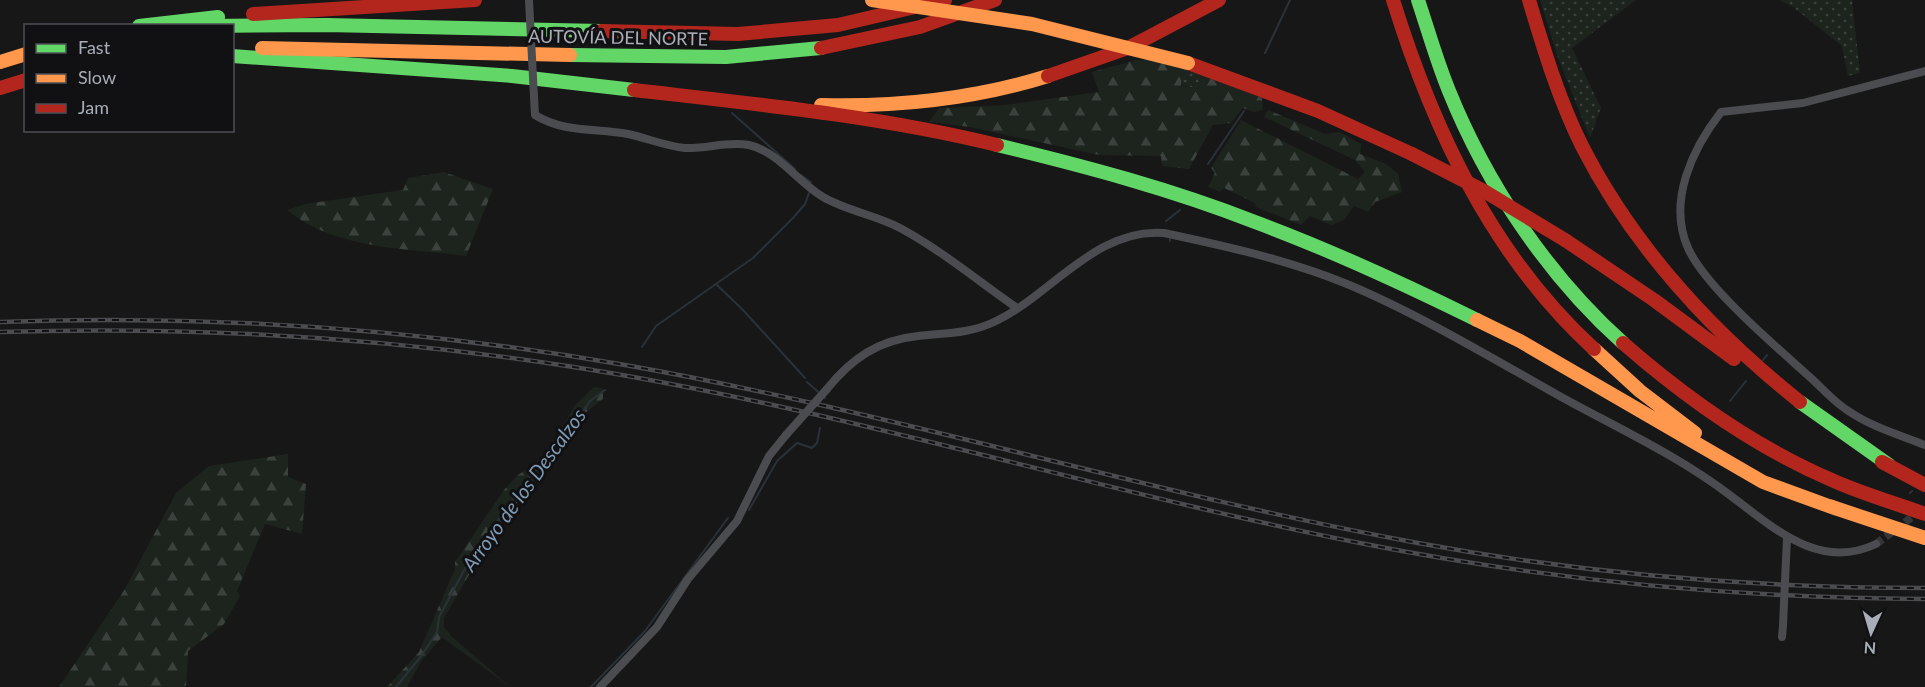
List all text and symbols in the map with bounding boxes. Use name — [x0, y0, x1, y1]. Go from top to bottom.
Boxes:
legend — [24, 24, 234, 132]
street label: AUTOVÍA DEL NORTE — [528, 24, 708, 50]
text: Fast — [78, 36, 111, 58]
text: Slow — [78, 66, 116, 88]
text: Jam — [78, 96, 109, 118]
water label: Arroyo de los Descalzos — [456, 404, 590, 576]
north arrow — [1841, 603, 1901, 663]
text: N — [1863, 639, 1877, 658]

